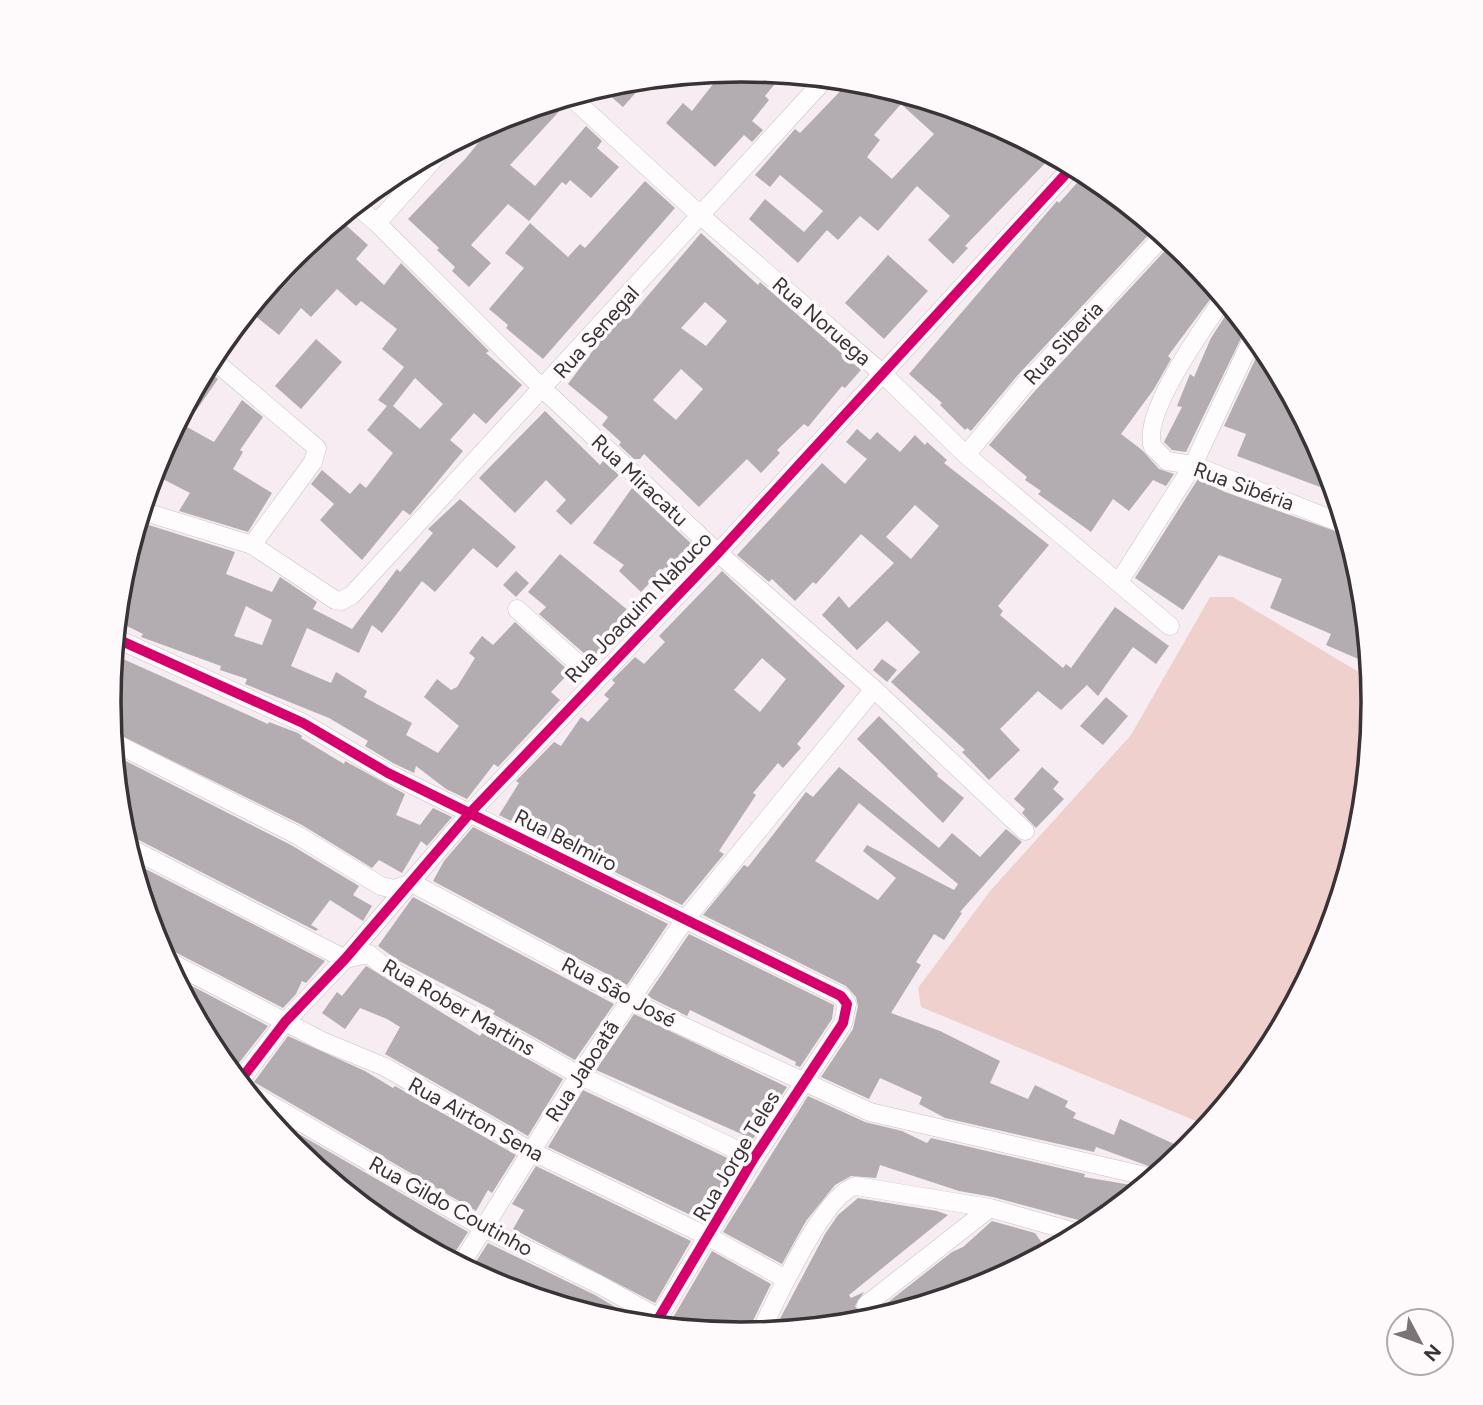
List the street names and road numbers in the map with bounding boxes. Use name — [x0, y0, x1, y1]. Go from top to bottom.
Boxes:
street label: Rua Noruega — [768, 271, 876, 371]
street label: Rua Senegal — [548, 281, 644, 383]
street label: Rua Siberia — [1018, 296, 1108, 390]
street label: Rua Miracatu — [587, 429, 693, 531]
street label: Rua Sibéria — [1190, 456, 1298, 516]
street label: Rua Joaquim Nabuco — [559, 526, 717, 688]
street label: Rua Belmiro — [511, 804, 621, 876]
street label: Rua São José — [558, 951, 680, 1033]
street label: Rua Rober Martins — [378, 953, 540, 1061]
street label: Rua Jaboatã — [540, 1016, 624, 1126]
street label: Rua Airton Sena — [404, 1072, 548, 1166]
street label: Rua Jorge Teles — [687, 1086, 785, 1226]
street label: Rua Gildo Coutinho — [365, 1151, 537, 1261]

